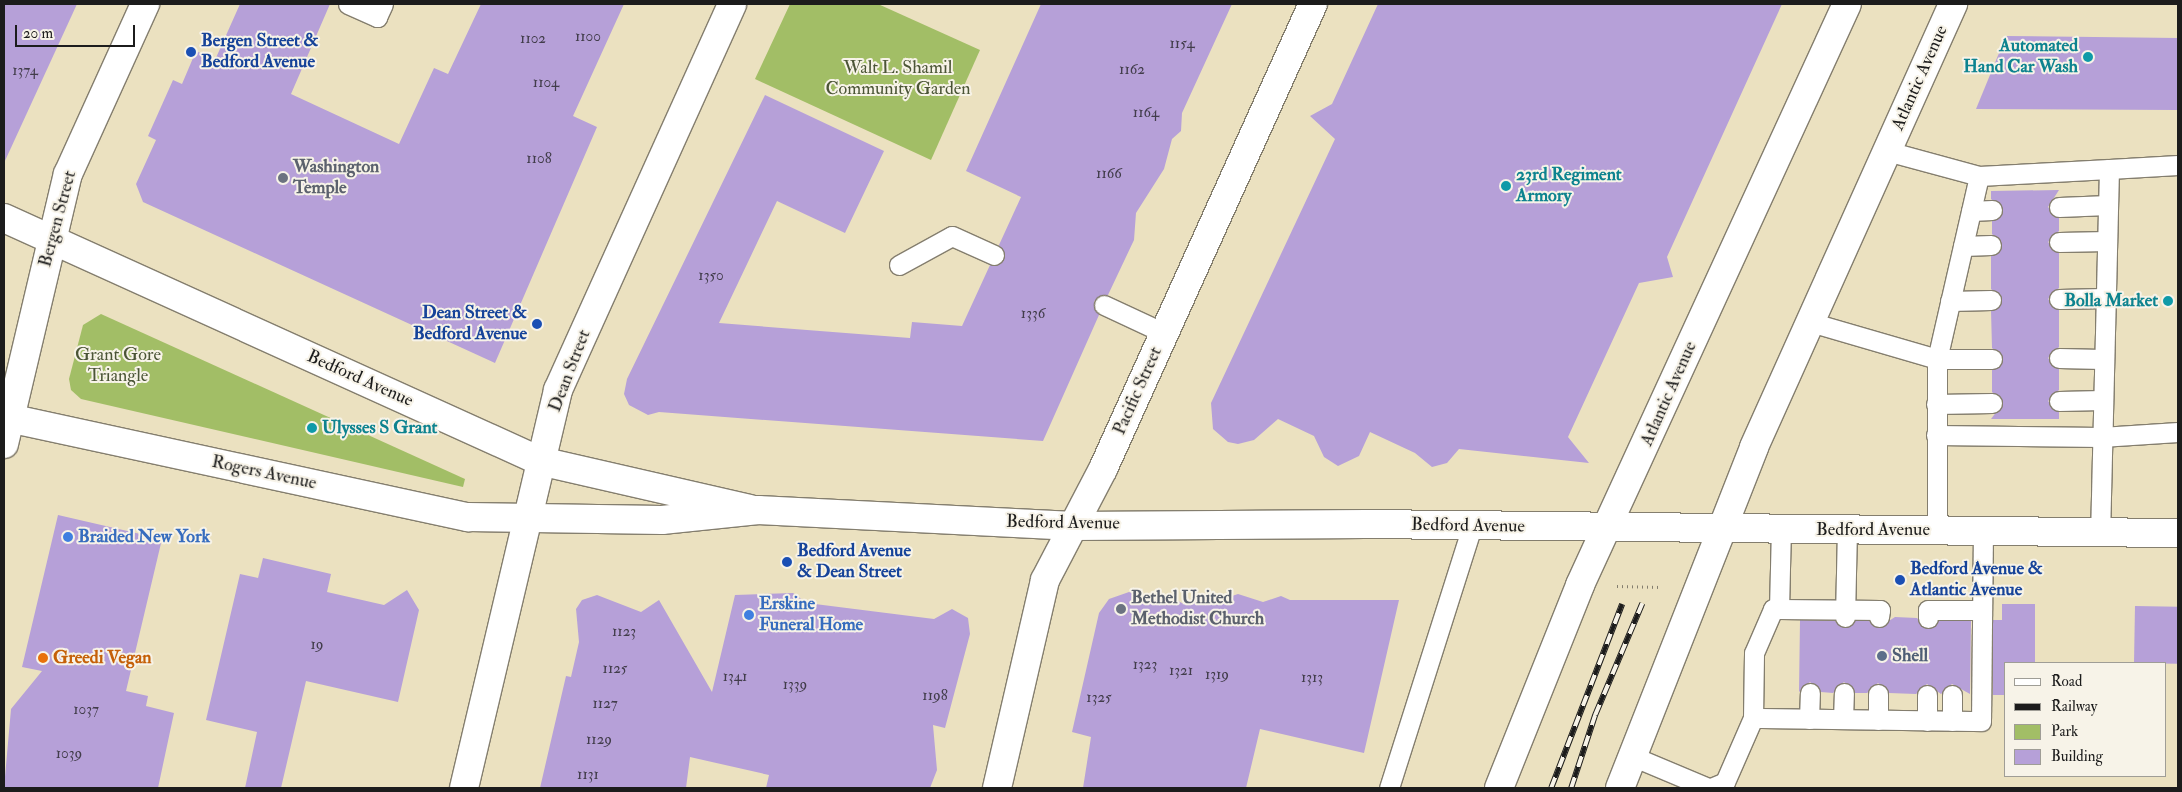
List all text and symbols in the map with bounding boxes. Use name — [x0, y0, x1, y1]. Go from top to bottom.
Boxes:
scale bar — [18, 15, 138, 47]
street label: Atlantic Avenue — [1887, 22, 1953, 134]
text: 20 m — [23, 24, 53, 43]
house number: 1100 — [575, 28, 601, 46]
house number: 1102 — [520, 30, 546, 48]
place label: Bergen Street & Bedford Avenue — [201, 31, 319, 74]
house number: 1154 — [1170, 35, 1194, 53]
place label: Automated Hand Car Wash — [1963, 36, 2078, 78]
marker: Bergen Street & Bedford Avenue — [185, 46, 197, 58]
marker: Automated Hand Car Wash — [2082, 51, 2094, 63]
park label: Walt L. Shamil Community Garden — [825, 58, 971, 100]
house number: 1162 — [1119, 61, 1145, 79]
house number: 1374 — [12, 62, 38, 80]
house number: 1104 — [533, 74, 559, 92]
house number: 1164 — [1133, 104, 1159, 122]
house number: 1108 — [526, 150, 552, 168]
place label: Washington Temple — [293, 157, 379, 200]
house number: 1166 — [1096, 165, 1122, 183]
place label: 23rd Regiment Armory — [1516, 165, 1622, 208]
street label: Bergen Street — [35, 168, 81, 270]
marker: Washington Temple — [277, 172, 289, 184]
marker: 23rd Regiment Armory — [1500, 180, 1512, 192]
house number: 1350 — [698, 267, 724, 285]
place label: Bolla Market — [2064, 290, 2158, 312]
marker: Bolla Market — [2162, 295, 2174, 307]
place label: Dean Street & Bedford Avenue — [413, 303, 527, 346]
house number: 1336 — [1021, 305, 1045, 323]
marker: Dean Street & Bedford Avenue — [531, 318, 543, 330]
street label: Dean Street — [545, 327, 595, 415]
street label: Atlantic Avenue — [1636, 338, 1702, 450]
street label: Pacific Street — [1109, 344, 1167, 438]
park label: Grant Gore Triangle — [75, 345, 161, 388]
street label: Bedford Avenue — [304, 346, 416, 412]
place label: Ulysses S Grant — [322, 417, 437, 439]
marker: Ulysses S Grant — [306, 422, 318, 434]
street label: Rogers Avenue — [210, 451, 318, 495]
street label: Bedford Avenue — [1006, 511, 1120, 535]
street label: Bedford Avenue — [1411, 514, 1525, 538]
street label: Bedford Avenue — [1816, 519, 1930, 541]
place label: Braided New York — [78, 526, 210, 548]
marker: Braided New York — [62, 531, 74, 543]
place label: Bedford Avenue & Dean Street — [797, 541, 911, 584]
marker: Bedford Avenue & Dean Street — [781, 556, 793, 568]
place label: Bedford Avenue & Atlantic Avenue — [1910, 559, 2043, 602]
marker: Bedford Avenue & Atlantic Avenue — [1894, 574, 1906, 586]
place label: Bethel United Methodist Church — [1131, 588, 1264, 630]
place label: Erskine Funeral Home — [759, 594, 863, 636]
marker: Bethel United Methodist Church — [1115, 603, 1127, 615]
marker: Erskine Funeral Home — [743, 609, 755, 621]
house number: 1123 — [612, 623, 636, 641]
house number: 19 — [311, 636, 323, 654]
place label: Shell — [1892, 645, 1928, 667]
place label: Greedi Vegan — [53, 647, 152, 669]
marker: Shell — [1876, 650, 1888, 662]
marker: Greedi Vegan — [37, 652, 49, 664]
house number: 1323 — [1133, 656, 1157, 674]
house number: 1125 — [603, 660, 627, 678]
house number: 1321 — [1169, 662, 1193, 680]
legend — [2004, 662, 2167, 777]
house number: 1319 — [1205, 666, 1229, 684]
house number: 1341 — [723, 668, 747, 686]
house number: 1313 — [1301, 669, 1323, 687]
text: Road — [2051, 672, 2082, 691]
house number: 1339 — [783, 676, 807, 694]
house number: 1198 — [922, 687, 948, 705]
house number: 1325 — [1086, 689, 1112, 707]
house number: 1127 — [592, 695, 618, 713]
text: Railway — [2051, 697, 2097, 716]
house number: 1037 — [73, 701, 99, 719]
text: Park — [2051, 722, 2078, 741]
house number: 1129 — [586, 731, 612, 749]
house number: 1039 — [56, 745, 82, 763]
text: Building — [2051, 747, 2103, 766]
house number: 1131 — [577, 766, 599, 784]

